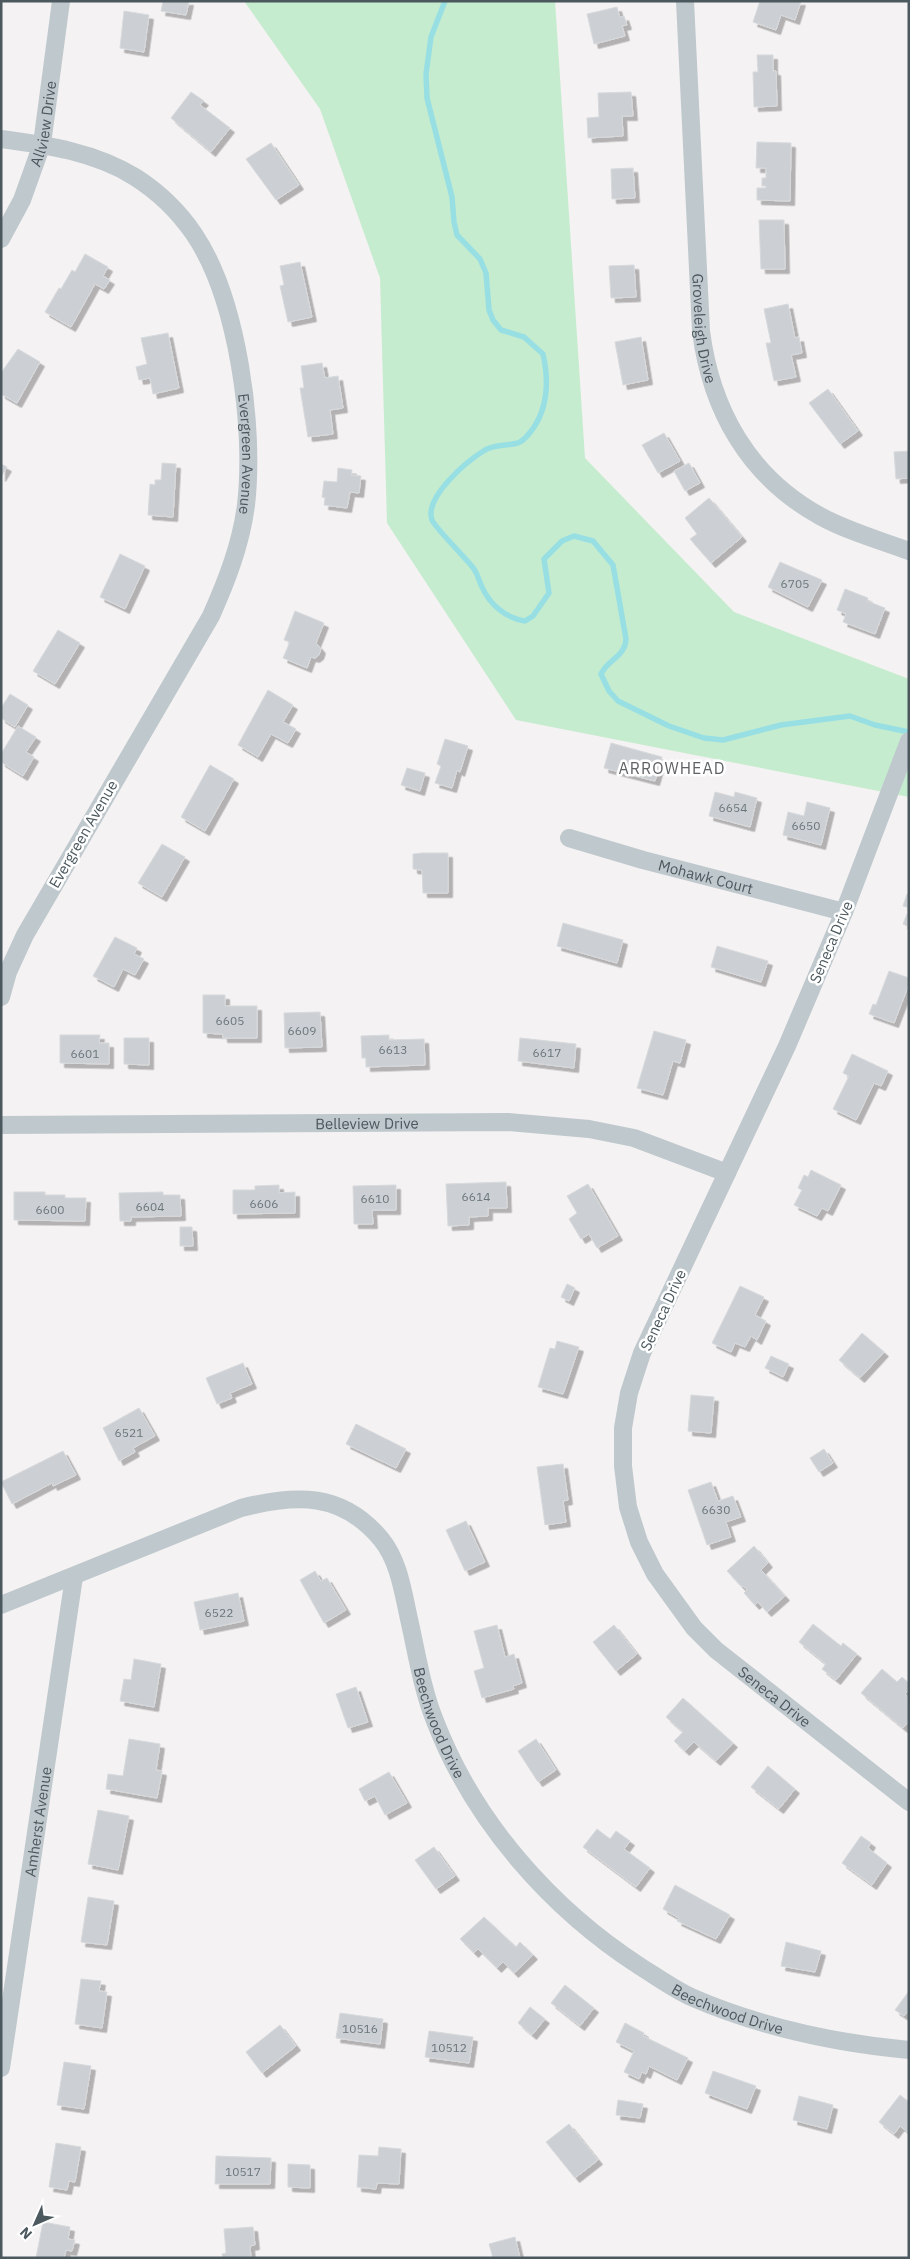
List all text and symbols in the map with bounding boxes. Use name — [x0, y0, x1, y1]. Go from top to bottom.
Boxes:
street label: Allview Drive — [25, 80, 60, 169]
street label: Groveleigh Drive — [689, 273, 721, 385]
street label: Evergreen Avenue — [235, 392, 258, 516]
house number: 6705 — [781, 576, 809, 591]
district label: ARROWHEAD — [619, 758, 725, 778]
street label: Evergreen Avenue — [44, 777, 122, 891]
house number: 6654 — [719, 800, 747, 815]
house number: 6650 — [792, 818, 820, 833]
street label: Mohawk Court — [656, 855, 755, 898]
street label: Seneca Drive — [805, 898, 857, 986]
house number: 6605 — [216, 1013, 244, 1028]
house number: 6609 — [288, 1023, 316, 1038]
house number: 6613 — [379, 1042, 407, 1057]
house number: 6617 — [533, 1045, 561, 1060]
house number: 6601 — [71, 1046, 99, 1061]
street label: Belleview Drive — [315, 1113, 419, 1133]
house number: 6614 — [462, 1189, 490, 1204]
house number: 6610 — [361, 1191, 389, 1206]
house number: 6606 — [250, 1196, 278, 1211]
house number: 6604 — [136, 1199, 164, 1214]
house number: 6600 — [36, 1202, 64, 1217]
street label: Seneca Drive — [636, 1266, 690, 1354]
house number: 6521 — [115, 1425, 143, 1440]
house number: 6630 — [702, 1502, 730, 1517]
house number: 6522 — [205, 1605, 233, 1620]
street label: Seneca Drive — [734, 1662, 815, 1731]
street label: Beechwood Drive — [410, 1665, 470, 1781]
street label: Amherst Avenue — [20, 1765, 55, 1878]
street label: Beechwood Drive — [668, 1979, 786, 2038]
house number: 10516 — [342, 2021, 378, 2036]
house number: 10512 — [431, 2040, 467, 2055]
house number: 10517 — [225, 2164, 261, 2179]
north arrow — [10, 2199, 60, 2249]
text: N — [16, 2223, 36, 2243]

